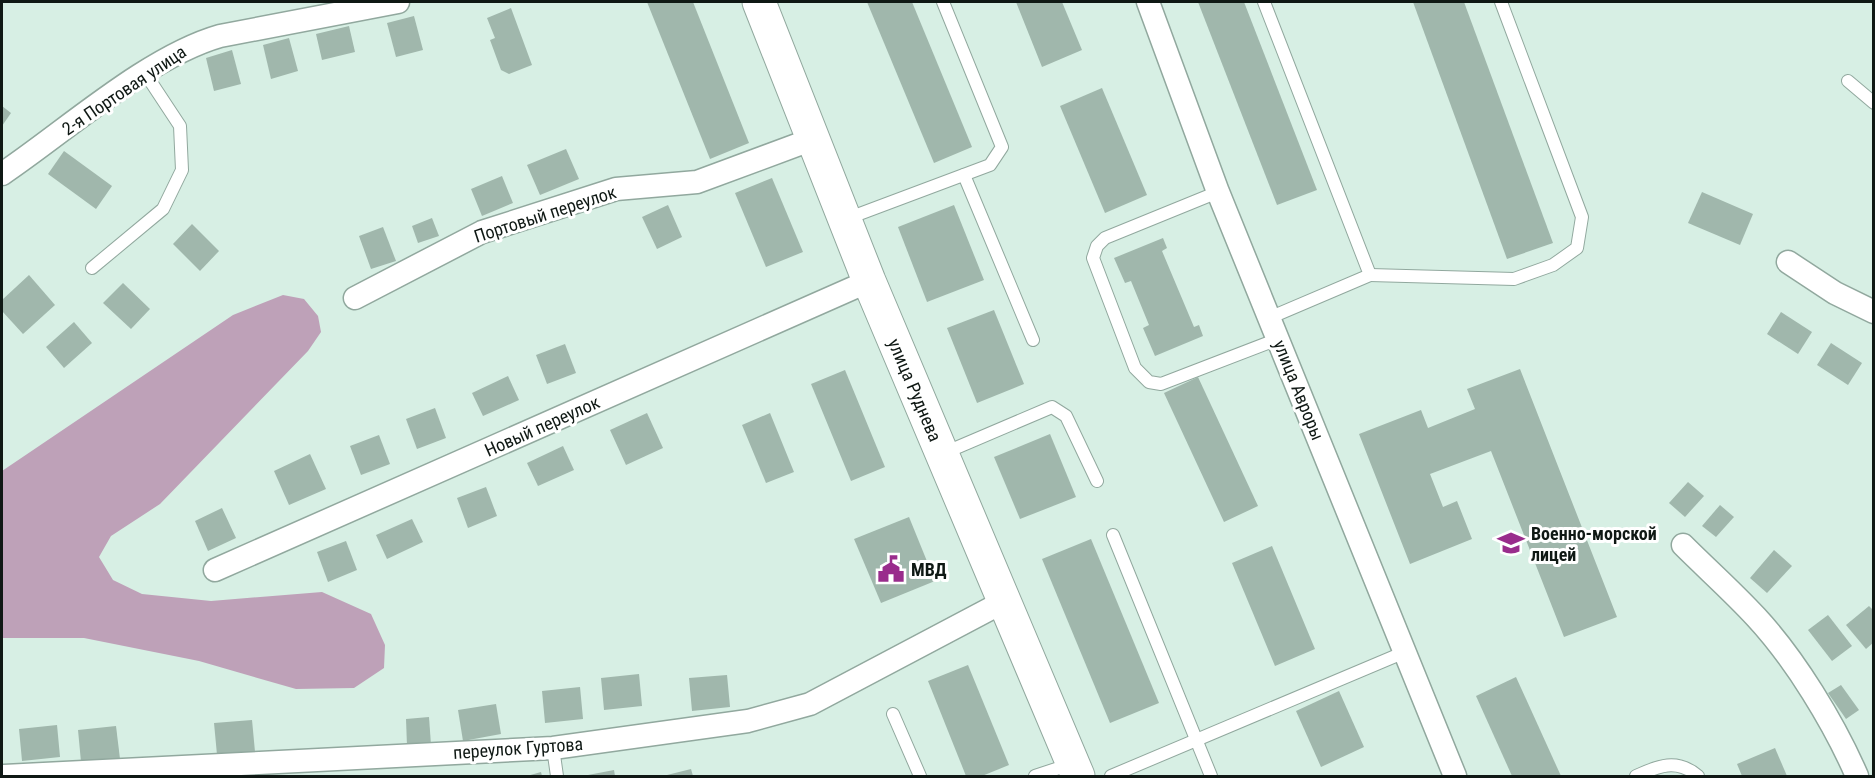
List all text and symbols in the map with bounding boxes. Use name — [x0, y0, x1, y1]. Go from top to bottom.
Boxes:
street label: 2-я Портовая улица — [58, 41, 190, 139]
street label: Портовый переулок — [471, 181, 619, 247]
street label: улица Руднева — [884, 335, 946, 445]
street label: улица Авроры — [1269, 337, 1329, 443]
street label: Новый переулок — [481, 391, 603, 461]
place label: Военно-морской лицей — [1531, 523, 1657, 565]
school or university icon: Военно-морской лицей — [1496, 528, 1526, 558]
public building icon: МВД — [876, 554, 906, 584]
place label: МВД — [911, 559, 947, 580]
street label: переулок Гуртова — [452, 733, 584, 763]

